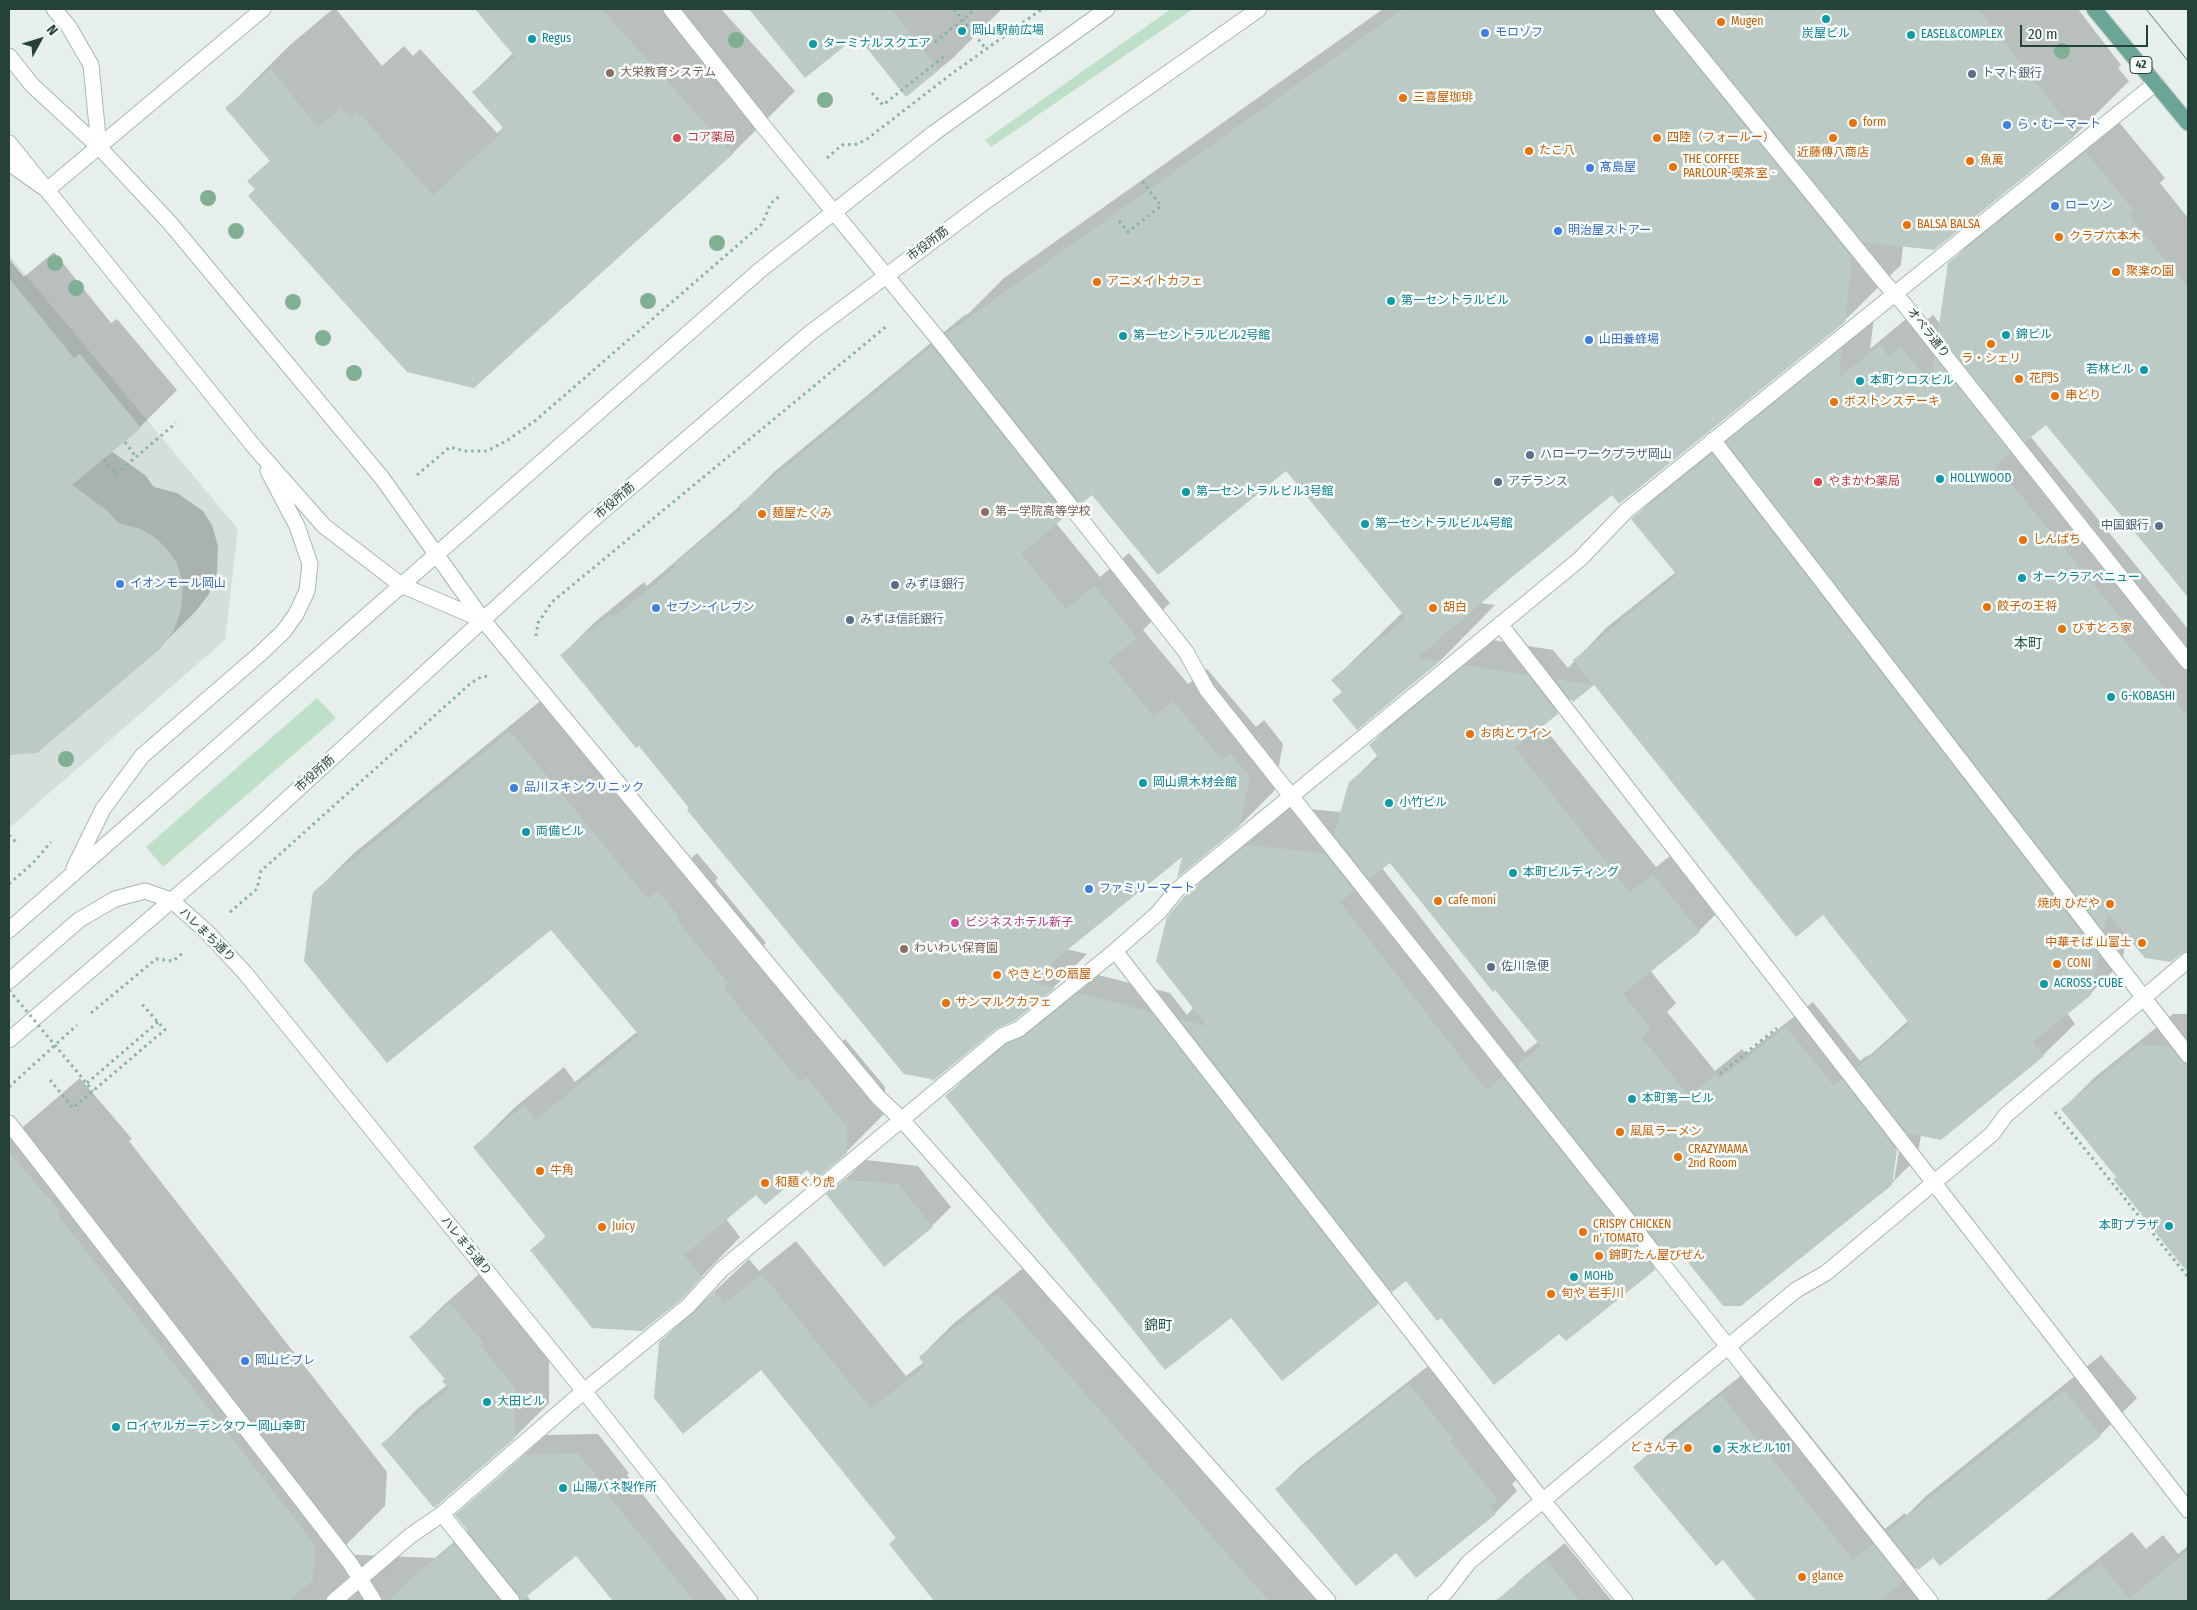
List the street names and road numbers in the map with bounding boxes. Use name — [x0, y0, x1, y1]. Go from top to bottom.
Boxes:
road number: 42 — [2130, 56, 2152, 74]
street label: 市役所筋 — [904, 224, 952, 264]
street label: オペラ通り — [1904, 305, 1952, 361]
street label: 市役所筋 — [592, 480, 638, 522]
street label: 市役所筋 — [292, 753, 338, 795]
street label: ハレまち通り — [176, 905, 238, 965]
street label: ハレまち通り — [438, 1213, 494, 1279]

